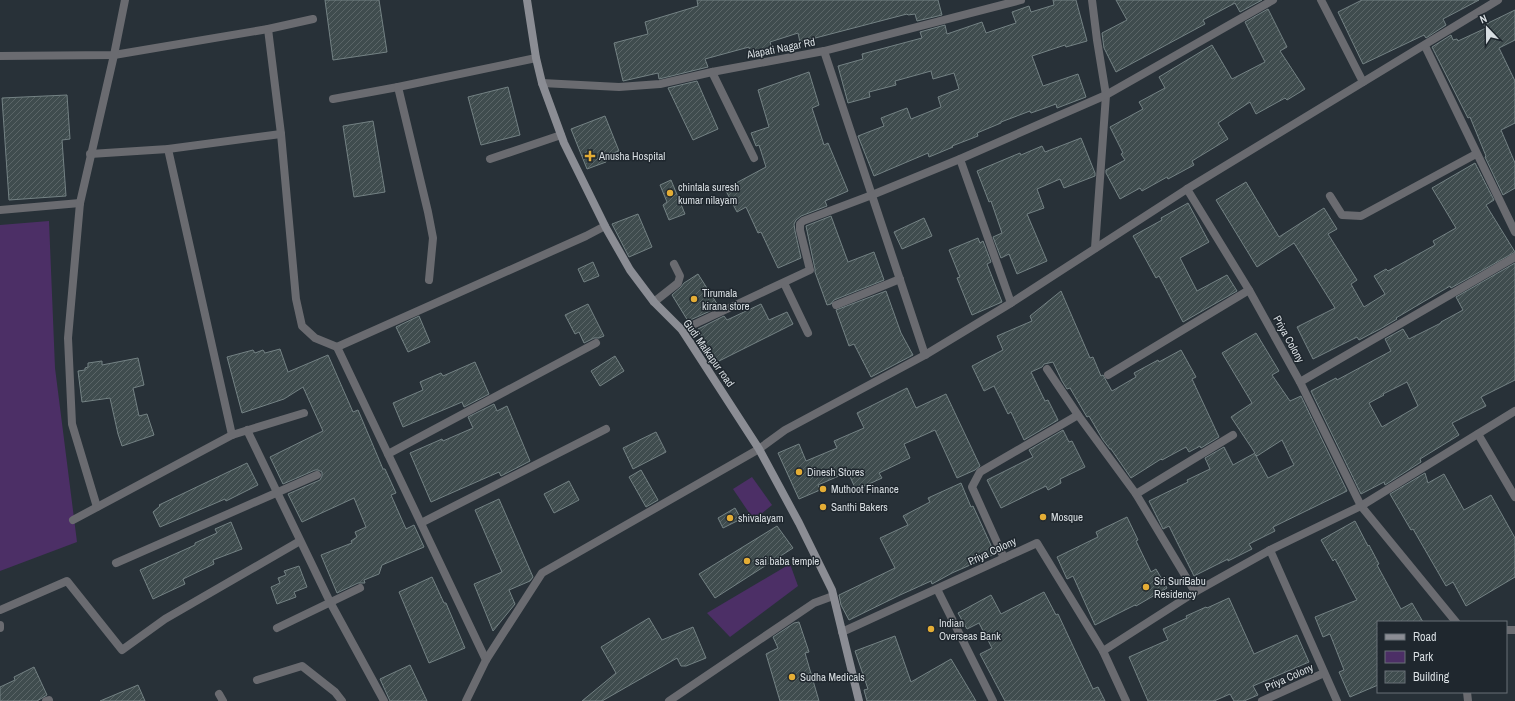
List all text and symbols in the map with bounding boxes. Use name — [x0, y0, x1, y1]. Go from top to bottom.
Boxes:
north arrow — [1467, 8, 1507, 48]
text: N — [1478, 11, 1489, 26]
street label: Alapati Nagar Rd — [745, 35, 816, 62]
place label: Anusha Hospital — [598, 149, 665, 163]
marker: Anusha Hospital — [584, 150, 596, 162]
place label: chintala suresh kumar nilayam — [678, 180, 739, 207]
marker: chintala suresh kumar nilayam — [665, 188, 675, 198]
place label: Tirumala kirana store — [702, 286, 750, 313]
marker: Tirumala kirana store — [689, 294, 699, 304]
street label: Priya Colony — [1270, 313, 1308, 365]
street label: Gudi Malkapur road — [680, 316, 738, 390]
place label: Dinesh Stores — [807, 465, 865, 479]
marker: Dinesh Stores — [794, 467, 804, 477]
place label: Muthoot Finance — [831, 482, 899, 496]
marker: Muthoot Finance — [818, 484, 828, 494]
place label: Santhi Bakers — [831, 500, 888, 514]
marker: Santhi Bakers — [818, 502, 828, 512]
place label: Mosque — [1051, 510, 1083, 524]
place label: shivalayam — [738, 511, 784, 525]
marker: Mosque — [1038, 512, 1048, 522]
marker: shivalayam — [725, 513, 735, 523]
street label: Priya Colony — [966, 534, 1019, 568]
place label: sai baba temple — [755, 554, 819, 568]
marker: sai baba temple — [742, 556, 752, 566]
place label: Sri SuriBabu Residency — [1154, 574, 1206, 601]
marker: Sri SuriBabu Residency — [1141, 582, 1151, 592]
place label: Indian Overseas Bank — [939, 616, 1001, 643]
legend — [1377, 621, 1507, 693]
marker: Indian Overseas Bank — [926, 624, 936, 634]
text: Road — [1413, 629, 1437, 645]
text: Park — [1413, 649, 1433, 665]
street label: Priya Colony — [1263, 660, 1316, 694]
text: Building — [1413, 669, 1450, 685]
place label: Sudha Medicals — [800, 670, 865, 684]
marker: Sudha Medicals — [787, 672, 797, 682]

